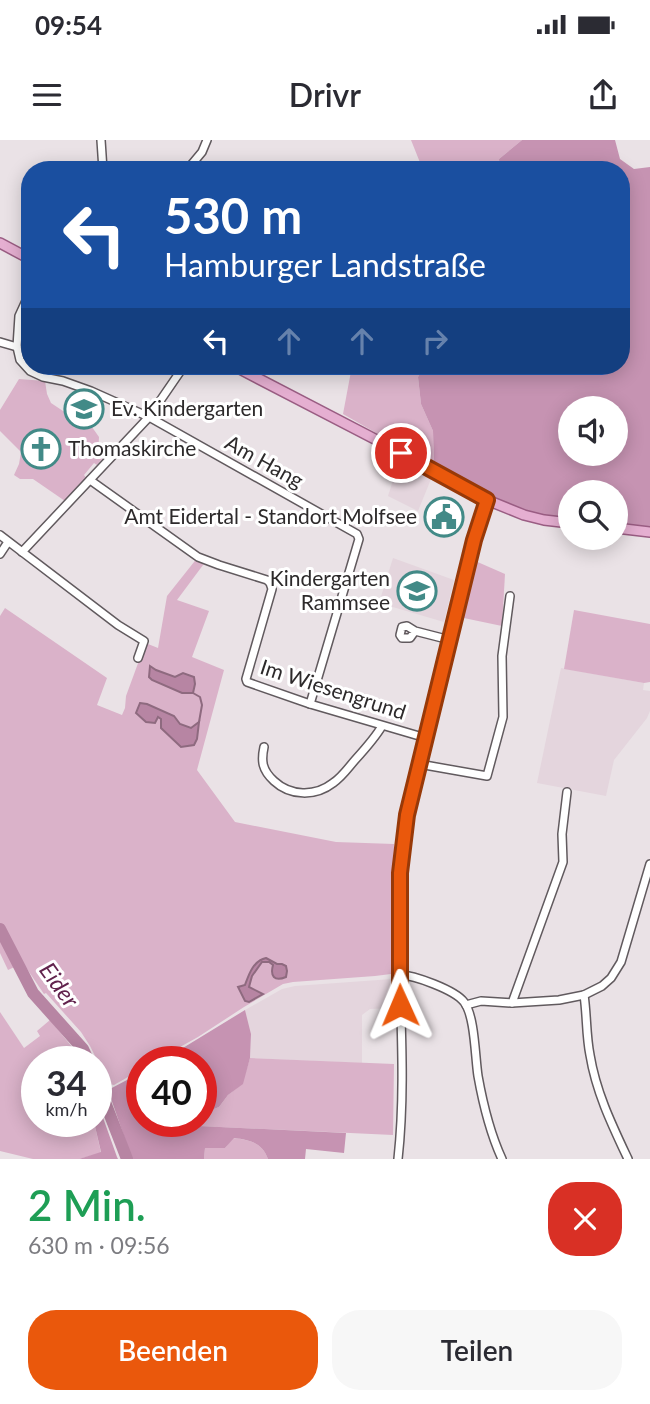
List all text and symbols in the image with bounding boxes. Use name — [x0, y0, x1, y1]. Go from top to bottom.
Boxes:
text: 09:54 — [35, 9, 102, 41]
text: Drivr — [289, 75, 361, 114]
icon: menu — [28, 76, 66, 114]
icon: share — [584, 76, 622, 114]
text: 530 m — [164, 186, 302, 244]
icon: left — [49, 189, 140, 280]
text: Hamburger Landstraße — [164, 245, 486, 284]
icon: left — [197, 322, 235, 360]
icon: ahead — [270, 322, 308, 360]
icon: ahead — [343, 322, 381, 360]
icon: right — [416, 322, 454, 360]
school or university icon: Ev. Kindergarten — [63, 388, 105, 430]
place label: Ev. Kindergarten — [111, 395, 263, 420]
map controls — [558, 396, 628, 550]
button: sound — [558, 396, 628, 466]
pin — [371, 423, 431, 483]
church icon: Thomaskirche — [20, 428, 62, 470]
street label: Am Hang — [221, 429, 308, 492]
icon: arrive — [382, 434, 420, 472]
place label: Thomaskirche — [68, 435, 196, 460]
button: search — [558, 480, 628, 550]
public building icon: Amt Eidertal - Standort Molfsee — [423, 496, 465, 538]
place label: Amt Eidertal - Standort Molfsee — [124, 503, 417, 528]
place label: Kindergarten Rammsee — [270, 565, 390, 614]
school or university icon: Kindergarten Rammsee — [396, 570, 438, 612]
street label: Im Wiesengrund — [258, 653, 409, 724]
water label: Eider — [34, 957, 86, 1013]
position arrow — [363, 968, 437, 1042]
speed limit sign: 40 — [126, 1046, 217, 1137]
text: 34 — [46, 1061, 87, 1103]
text: km/h — [45, 1098, 88, 1120]
text: 2 Min. — [28, 1180, 146, 1230]
button: close — [548, 1182, 622, 1256]
text: 630 m · 09:56 — [28, 1231, 170, 1259]
button: Beenden — [28, 1310, 318, 1390]
button: Teilen — [332, 1310, 622, 1390]

